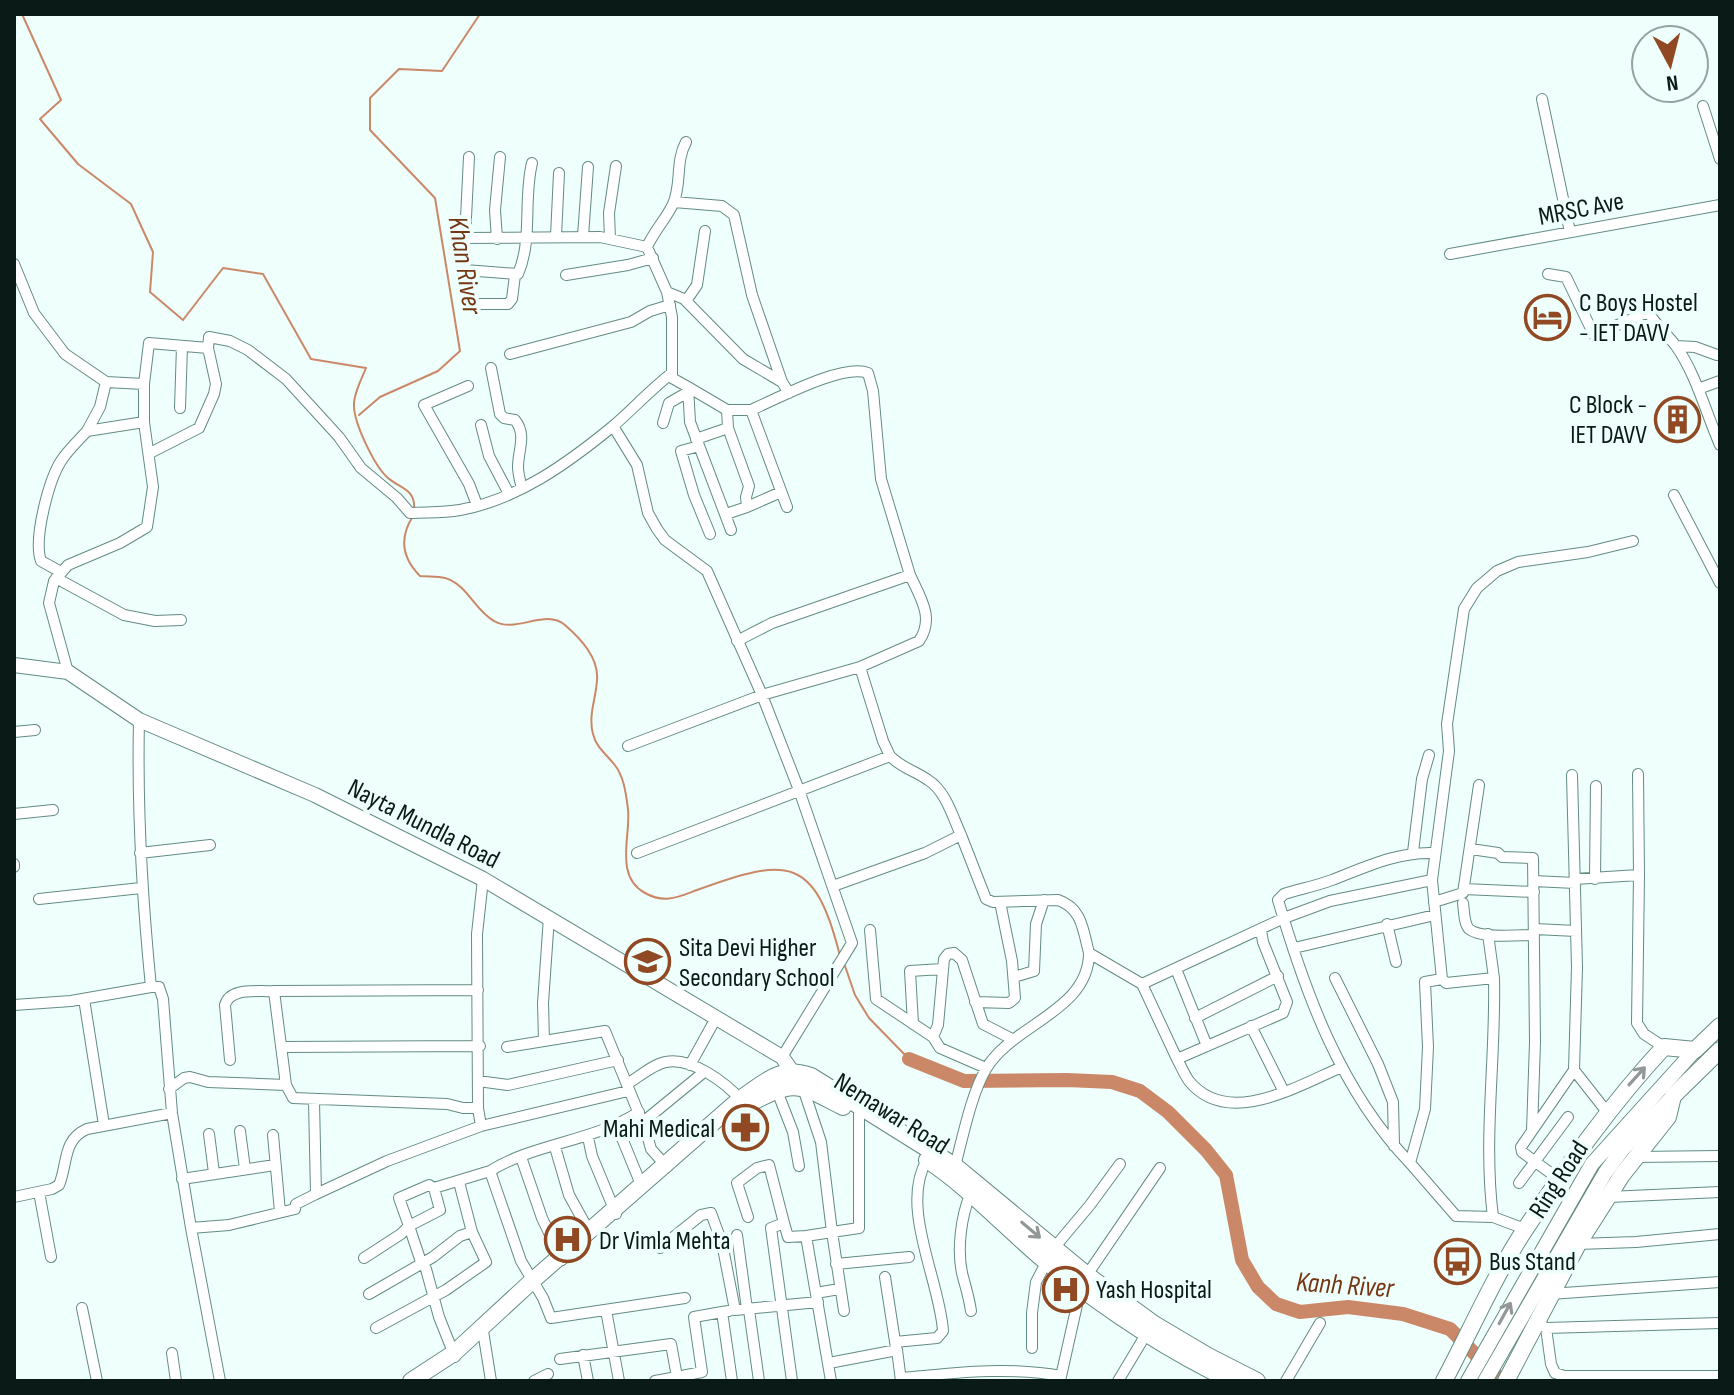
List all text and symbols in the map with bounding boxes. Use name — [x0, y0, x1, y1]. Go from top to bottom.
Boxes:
north arrow — [1630, 24, 1710, 104]
text: N — [1665, 68, 1680, 96]
street label: MRSC Ave — [1536, 186, 1627, 233]
water label: Khan River — [441, 214, 489, 318]
place label: C Boys Hostel - IET DAVV — [1579, 288, 1698, 349]
hotel icon: C Boys Hostel - IET DAVV — [1524, 293, 1572, 341]
place label: C Block - IET DAVV — [1569, 390, 1647, 451]
building icon: C Block - IET DAVV — [1654, 395, 1702, 443]
street label: Nayta Mundla Road — [342, 773, 504, 876]
place label: Sita Devi Higher Secondary School — [679, 933, 835, 994]
school or university icon: Sita Devi Higher Secondary School — [624, 938, 672, 986]
street label: Nemawar Road — [828, 1067, 954, 1162]
one-way arrow — [1628, 1067, 1646, 1087]
pharmacy icon: Mahi Medical — [722, 1104, 770, 1152]
place label: Mahi Medical — [603, 1114, 715, 1145]
street label: Ring Road — [1523, 1135, 1596, 1224]
hospital icon: Dr Vimla Mehta — [544, 1216, 592, 1264]
one-way arrow — [1021, 1220, 1042, 1238]
place label: Dr Vimla Mehta — [599, 1226, 731, 1257]
bus stop icon: Bus Stand — [1434, 1237, 1482, 1285]
place label: Bus Stand — [1489, 1247, 1576, 1278]
hospital icon: Yash Hospital — [1041, 1265, 1089, 1313]
water label: Kanh River — [1295, 1266, 1396, 1305]
place label: Yash Hospital — [1096, 1275, 1212, 1306]
one-way arrow — [1498, 1301, 1514, 1325]

